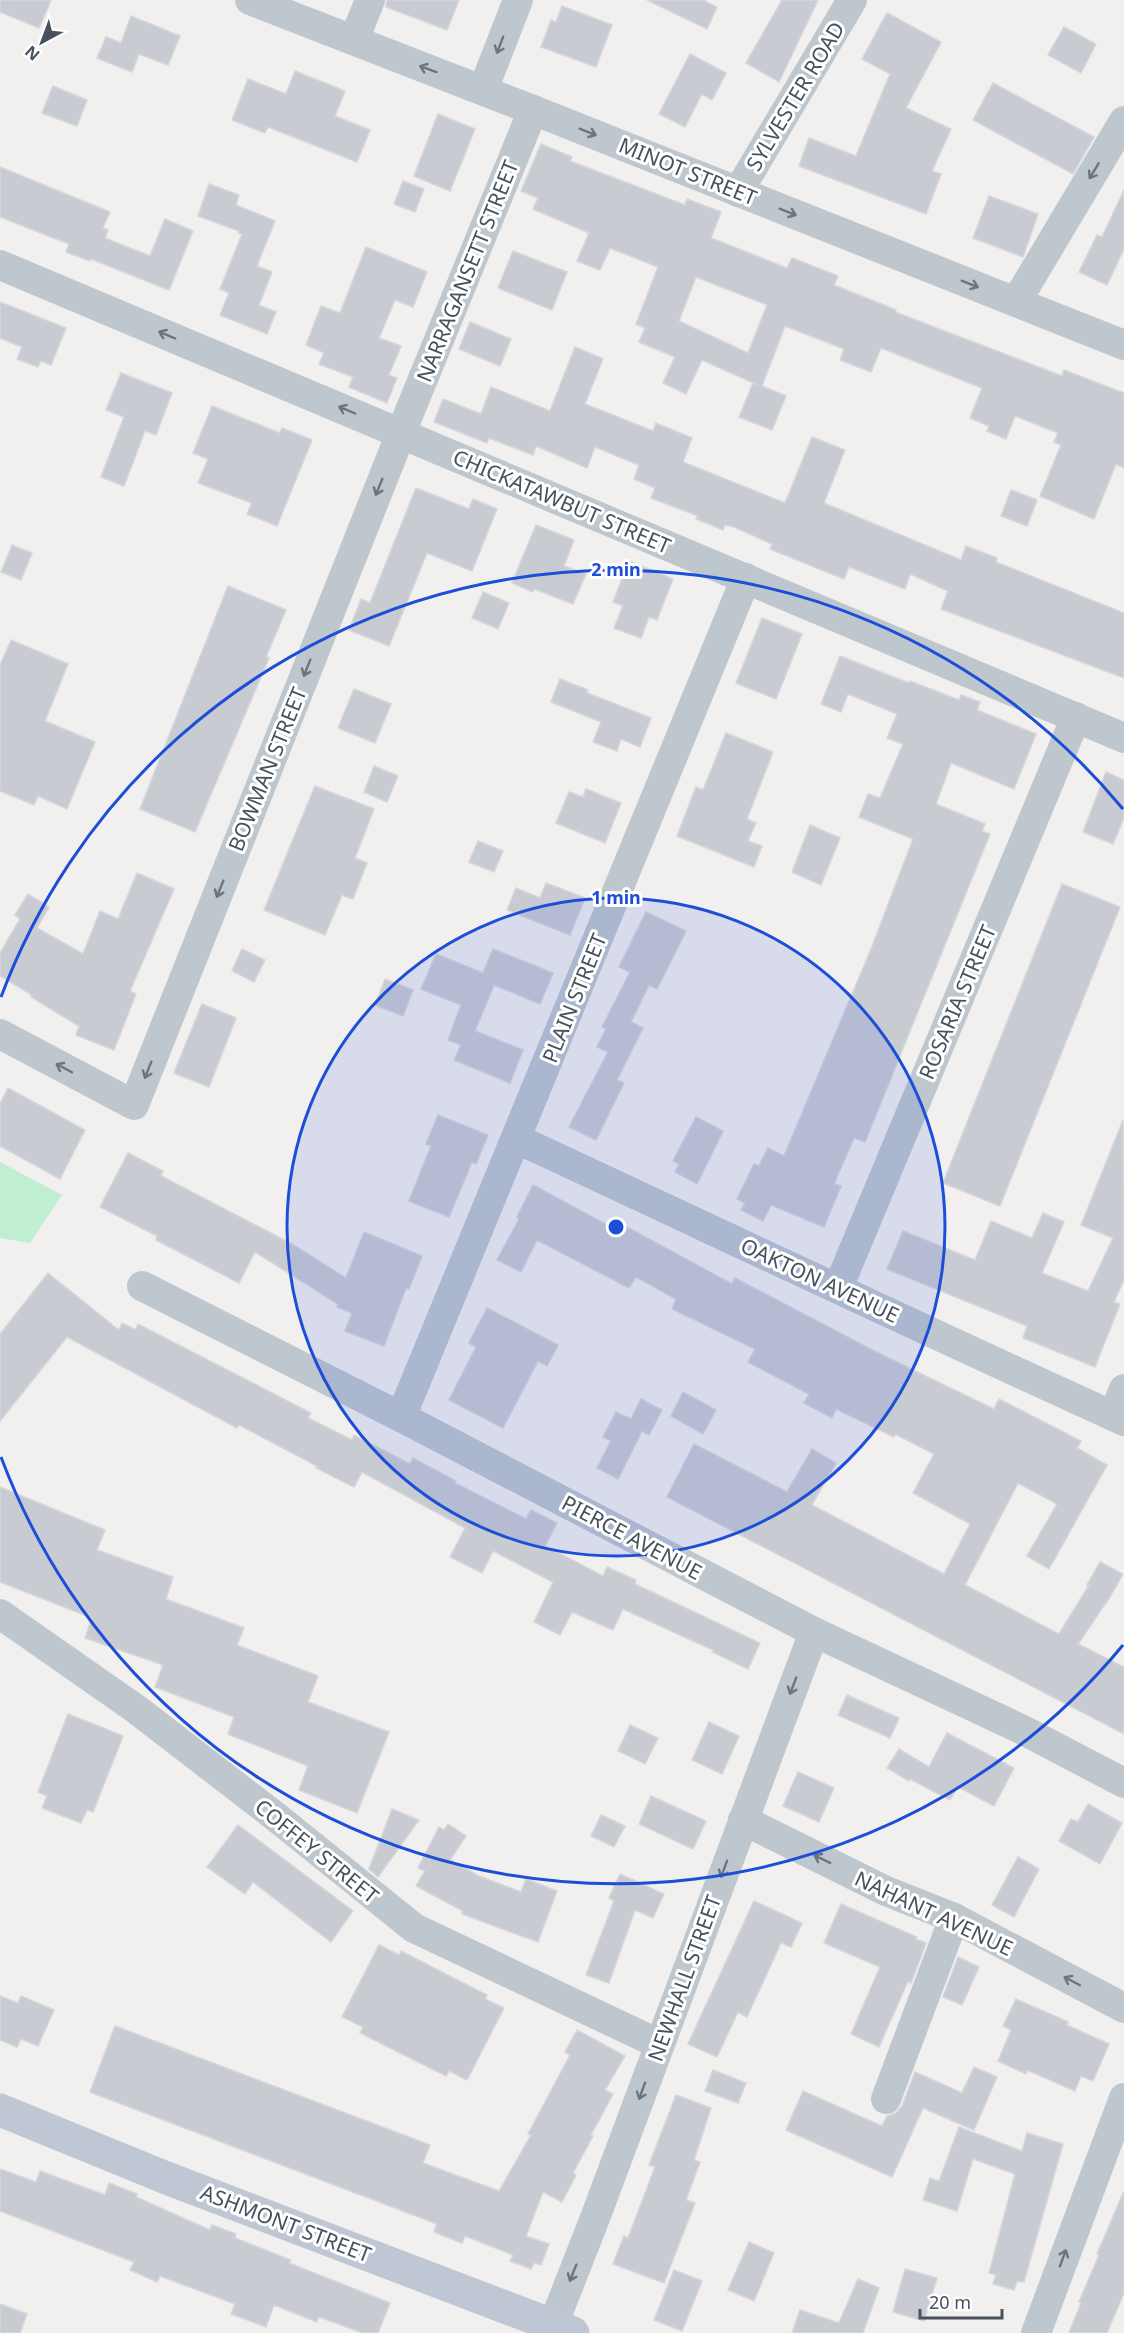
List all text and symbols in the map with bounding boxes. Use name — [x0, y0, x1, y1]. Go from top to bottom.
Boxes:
north arrow — [12, 12, 72, 72]
street label: SYLVESTER ROAD — [739, 16, 851, 176]
one-way arrow — [494, 35, 505, 54]
text: N — [20, 41, 44, 66]
one-way arrow — [419, 63, 438, 74]
one-way arrow — [578, 127, 597, 138]
street label: MINOT STREET — [615, 131, 761, 212]
street label: NARRAGANSETT STREET — [410, 156, 524, 386]
one-way arrow — [1088, 162, 1100, 179]
one-way arrow — [779, 207, 797, 218]
one-way arrow — [960, 279, 978, 290]
one-way arrow — [158, 329, 177, 340]
one-way arrow — [338, 404, 357, 415]
street label: CHICKATAWBUT STREET — [449, 442, 675, 560]
one-way arrow — [373, 477, 384, 496]
text: 2 min — [591, 557, 641, 581]
one-way arrow — [301, 659, 312, 677]
street label: BOWMAN STREET — [221, 683, 313, 855]
one-way arrow — [214, 879, 225, 897]
text: 1 min — [591, 885, 641, 909]
street label: ROSARIA STREET — [912, 920, 1002, 1083]
street label: PLAIN STREET — [535, 929, 613, 1067]
one-way arrow — [142, 1060, 153, 1078]
one-way arrow — [55, 1062, 73, 1073]
centre of rings — [606, 1217, 626, 1237]
street label: OAKTON AVENUE — [736, 1231, 904, 1329]
street label: PIERCE AVENUE — [557, 1488, 707, 1586]
one-way arrow — [787, 1677, 798, 1695]
street label: COFFEY STREET — [249, 1792, 385, 1910]
one-way arrow — [813, 1853, 831, 1865]
one-way arrow — [718, 1859, 729, 1878]
street label: NAHANT AVENUE — [850, 1864, 1018, 1962]
street label: NEWHALL STREET — [641, 1891, 727, 2065]
one-way arrow — [1064, 1975, 1082, 1986]
one-way arrow — [635, 2081, 646, 2100]
street label: ASHMONT STREET — [197, 2178, 375, 2268]
one-way arrow — [1058, 2249, 1069, 2268]
one-way arrow — [567, 2264, 578, 2282]
scale bar — [920, 2282, 1002, 2320]
text: 20 m — [929, 2290, 971, 2314]

